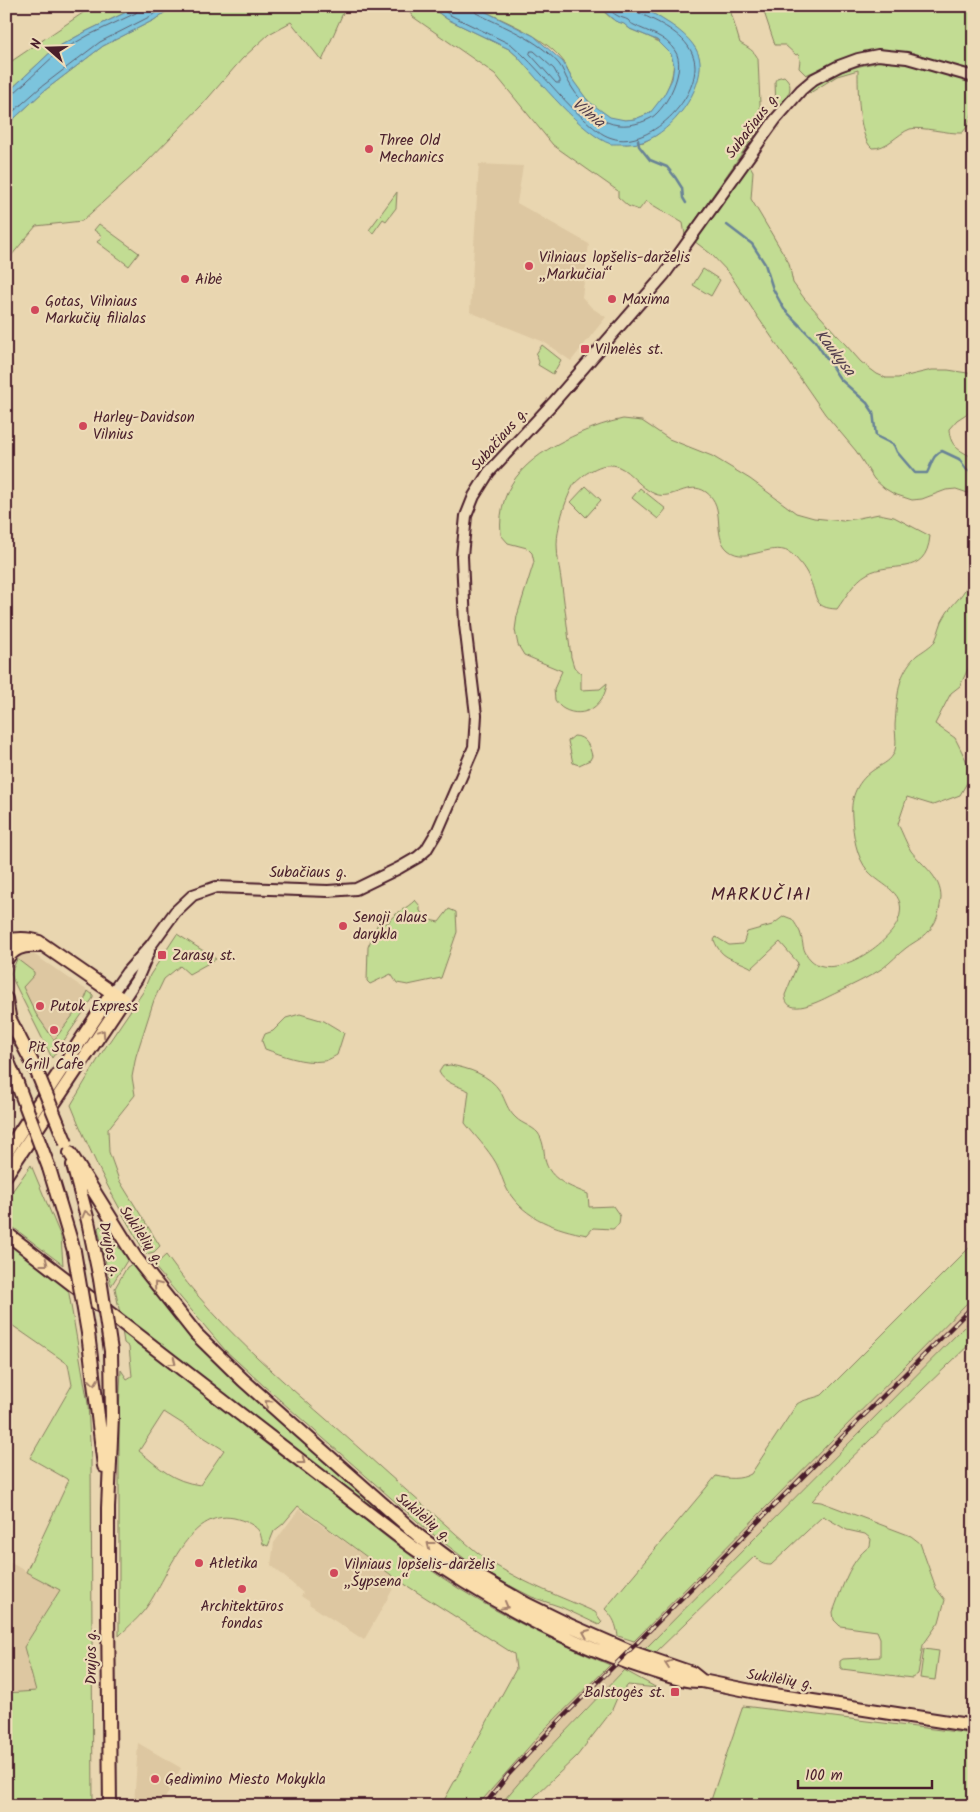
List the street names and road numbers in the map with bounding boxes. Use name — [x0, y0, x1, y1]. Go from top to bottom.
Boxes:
street label: Subačiaus g. — [720, 87, 786, 164]
street label: Subačiaus g. — [465, 402, 534, 477]
street label: Subačiaus g. — [269, 861, 347, 885]
street label: Sukilėlių g. — [112, 1201, 170, 1270]
street label: Drujos g. — [92, 1220, 127, 1279]
street label: Sukilėlių g. — [390, 1487, 457, 1549]
street label: Drujos g. — [80, 1629, 104, 1685]
street label: Sukilėlių g. — [745, 1663, 815, 1697]

